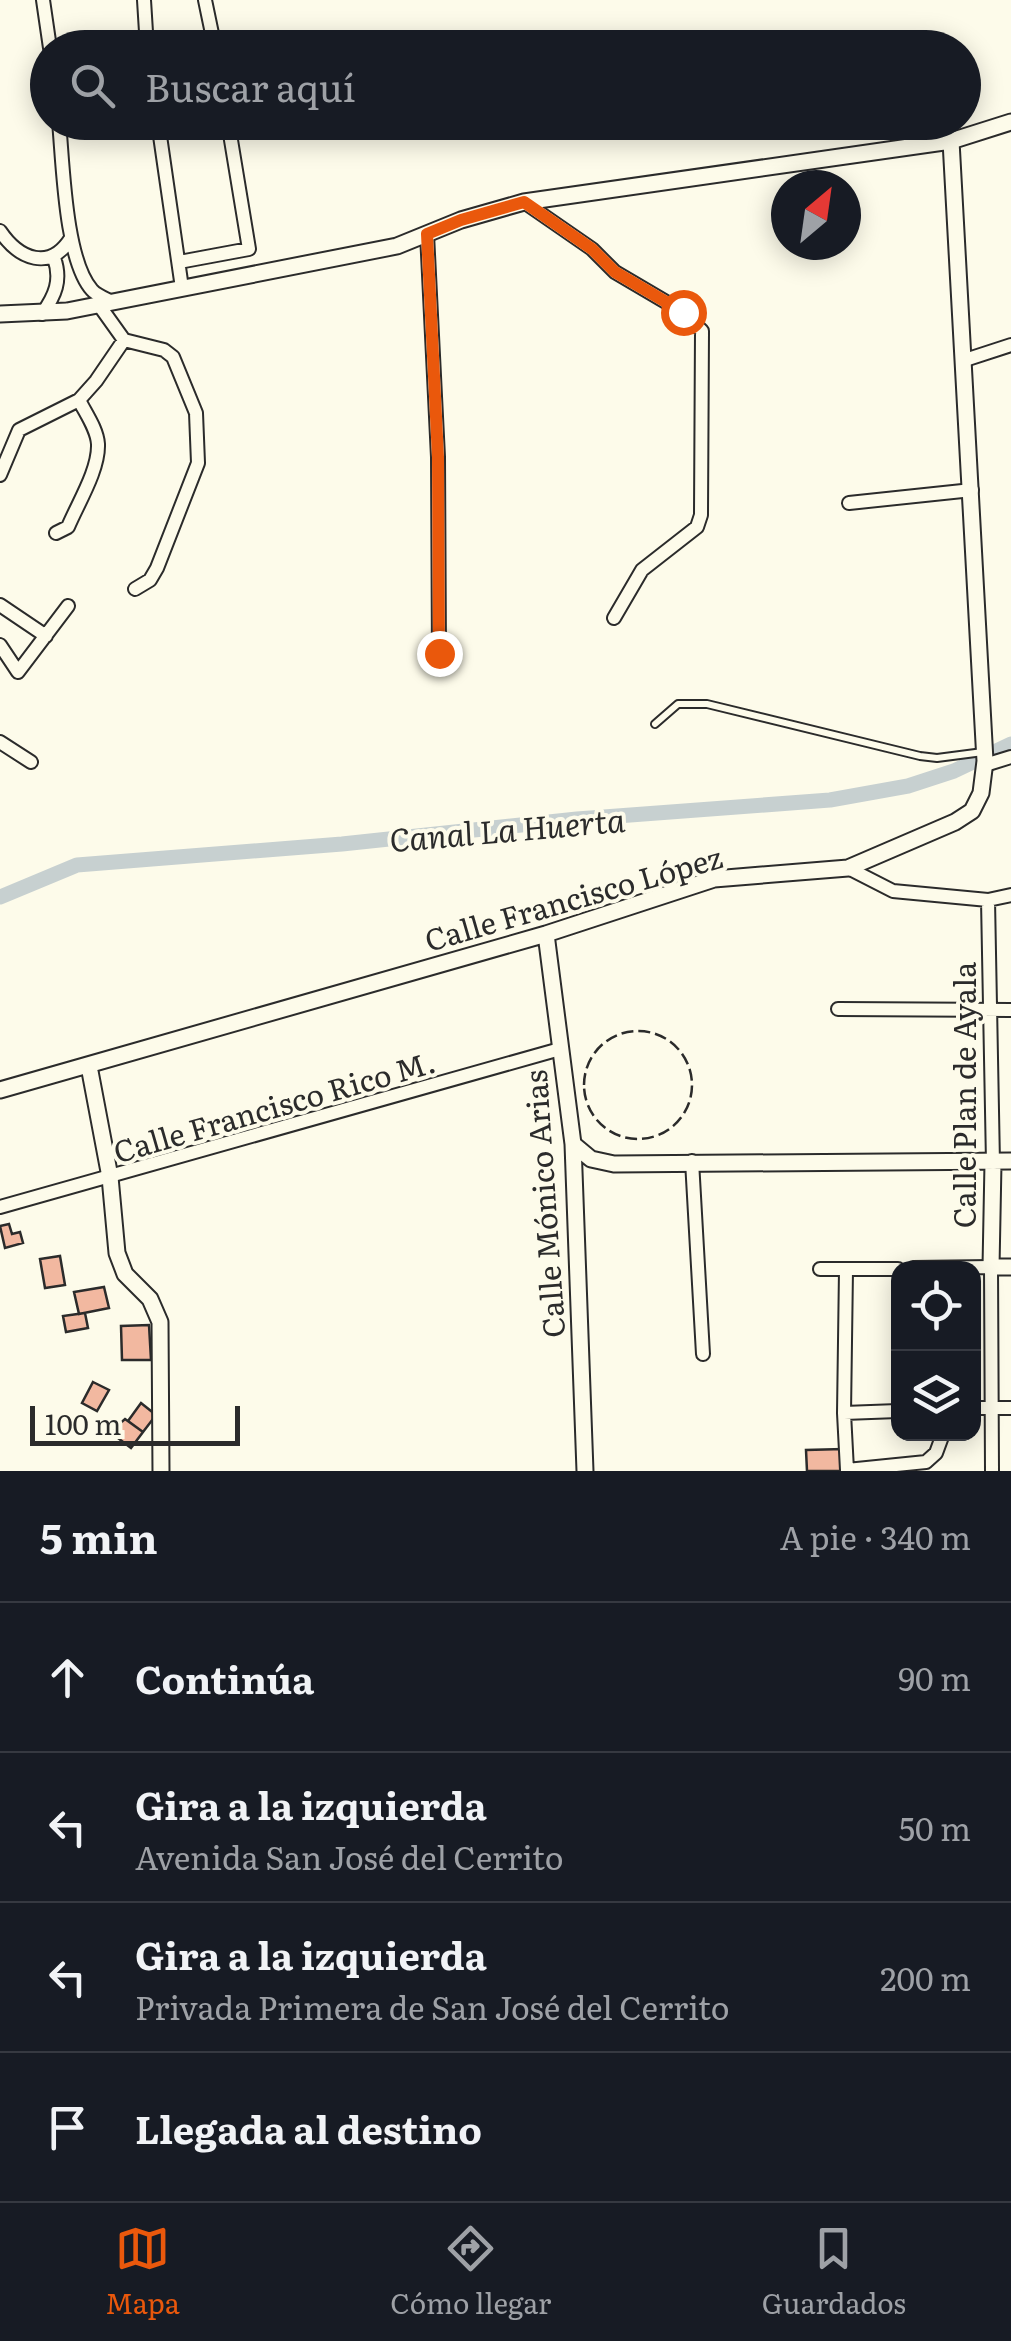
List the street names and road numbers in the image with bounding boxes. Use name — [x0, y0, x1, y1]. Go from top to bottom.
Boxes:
street label: Calle Francisco López — [419, 833, 727, 961]
street label: Calle Plan de Ayala — [941, 961, 985, 1228]
street label: Calle Francisco Rico M. — [108, 1038, 440, 1172]
street label: Calle Mónico Arias — [512, 1069, 574, 1339]

